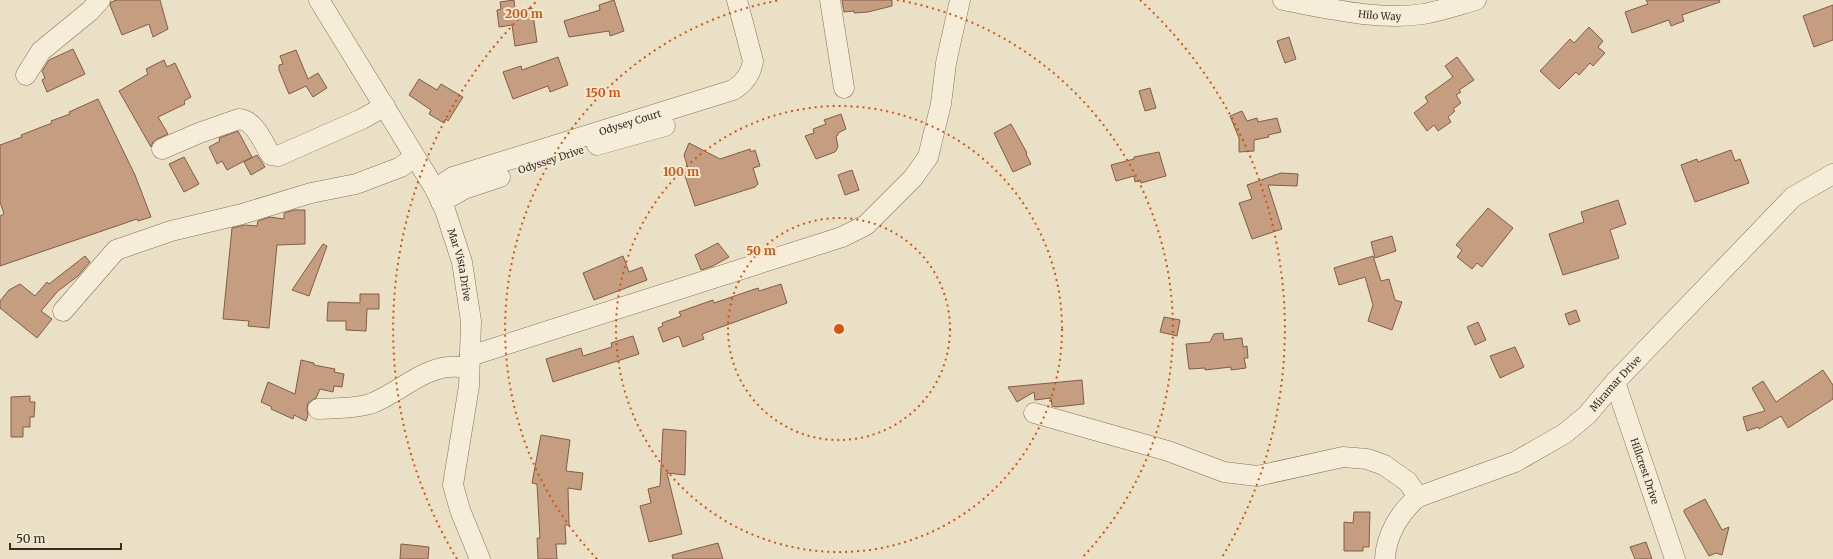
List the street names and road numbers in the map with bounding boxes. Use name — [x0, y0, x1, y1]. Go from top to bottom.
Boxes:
street label: Hilo Way — [1358, 7, 1402, 23]
street label: Odysey Court — [597, 106, 663, 138]
street label: Odyssey Drive — [516, 143, 586, 177]
street label: Mar Vista Drive — [445, 227, 474, 302]
street label: Miramar Drive — [1587, 352, 1644, 414]
street label: Hillcrest Drive — [1628, 436, 1662, 506]

